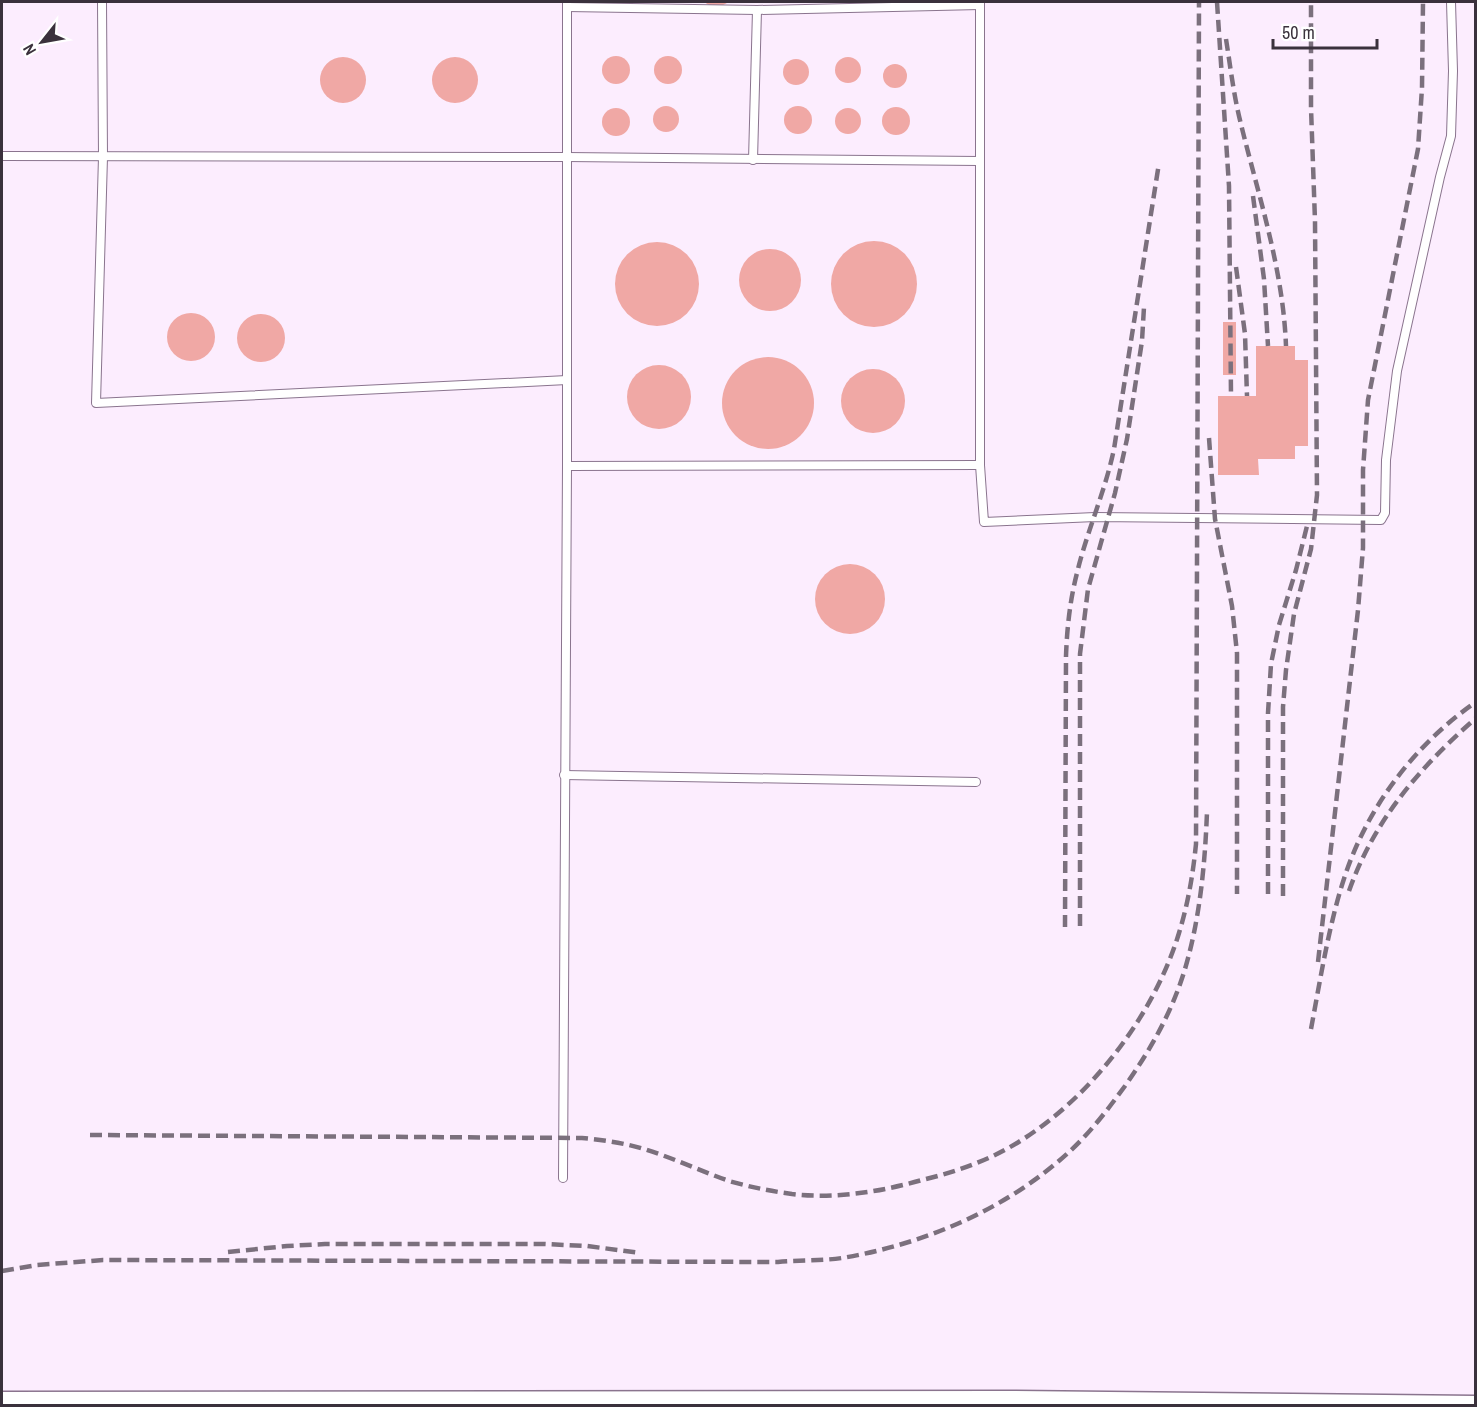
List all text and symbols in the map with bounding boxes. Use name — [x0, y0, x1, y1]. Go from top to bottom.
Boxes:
north arrow — [12, 12, 72, 72]
scale bar — [1273, 12, 1376, 50]
text: 50 m — [1282, 20, 1315, 45]
text: N — [17, 40, 41, 59]

